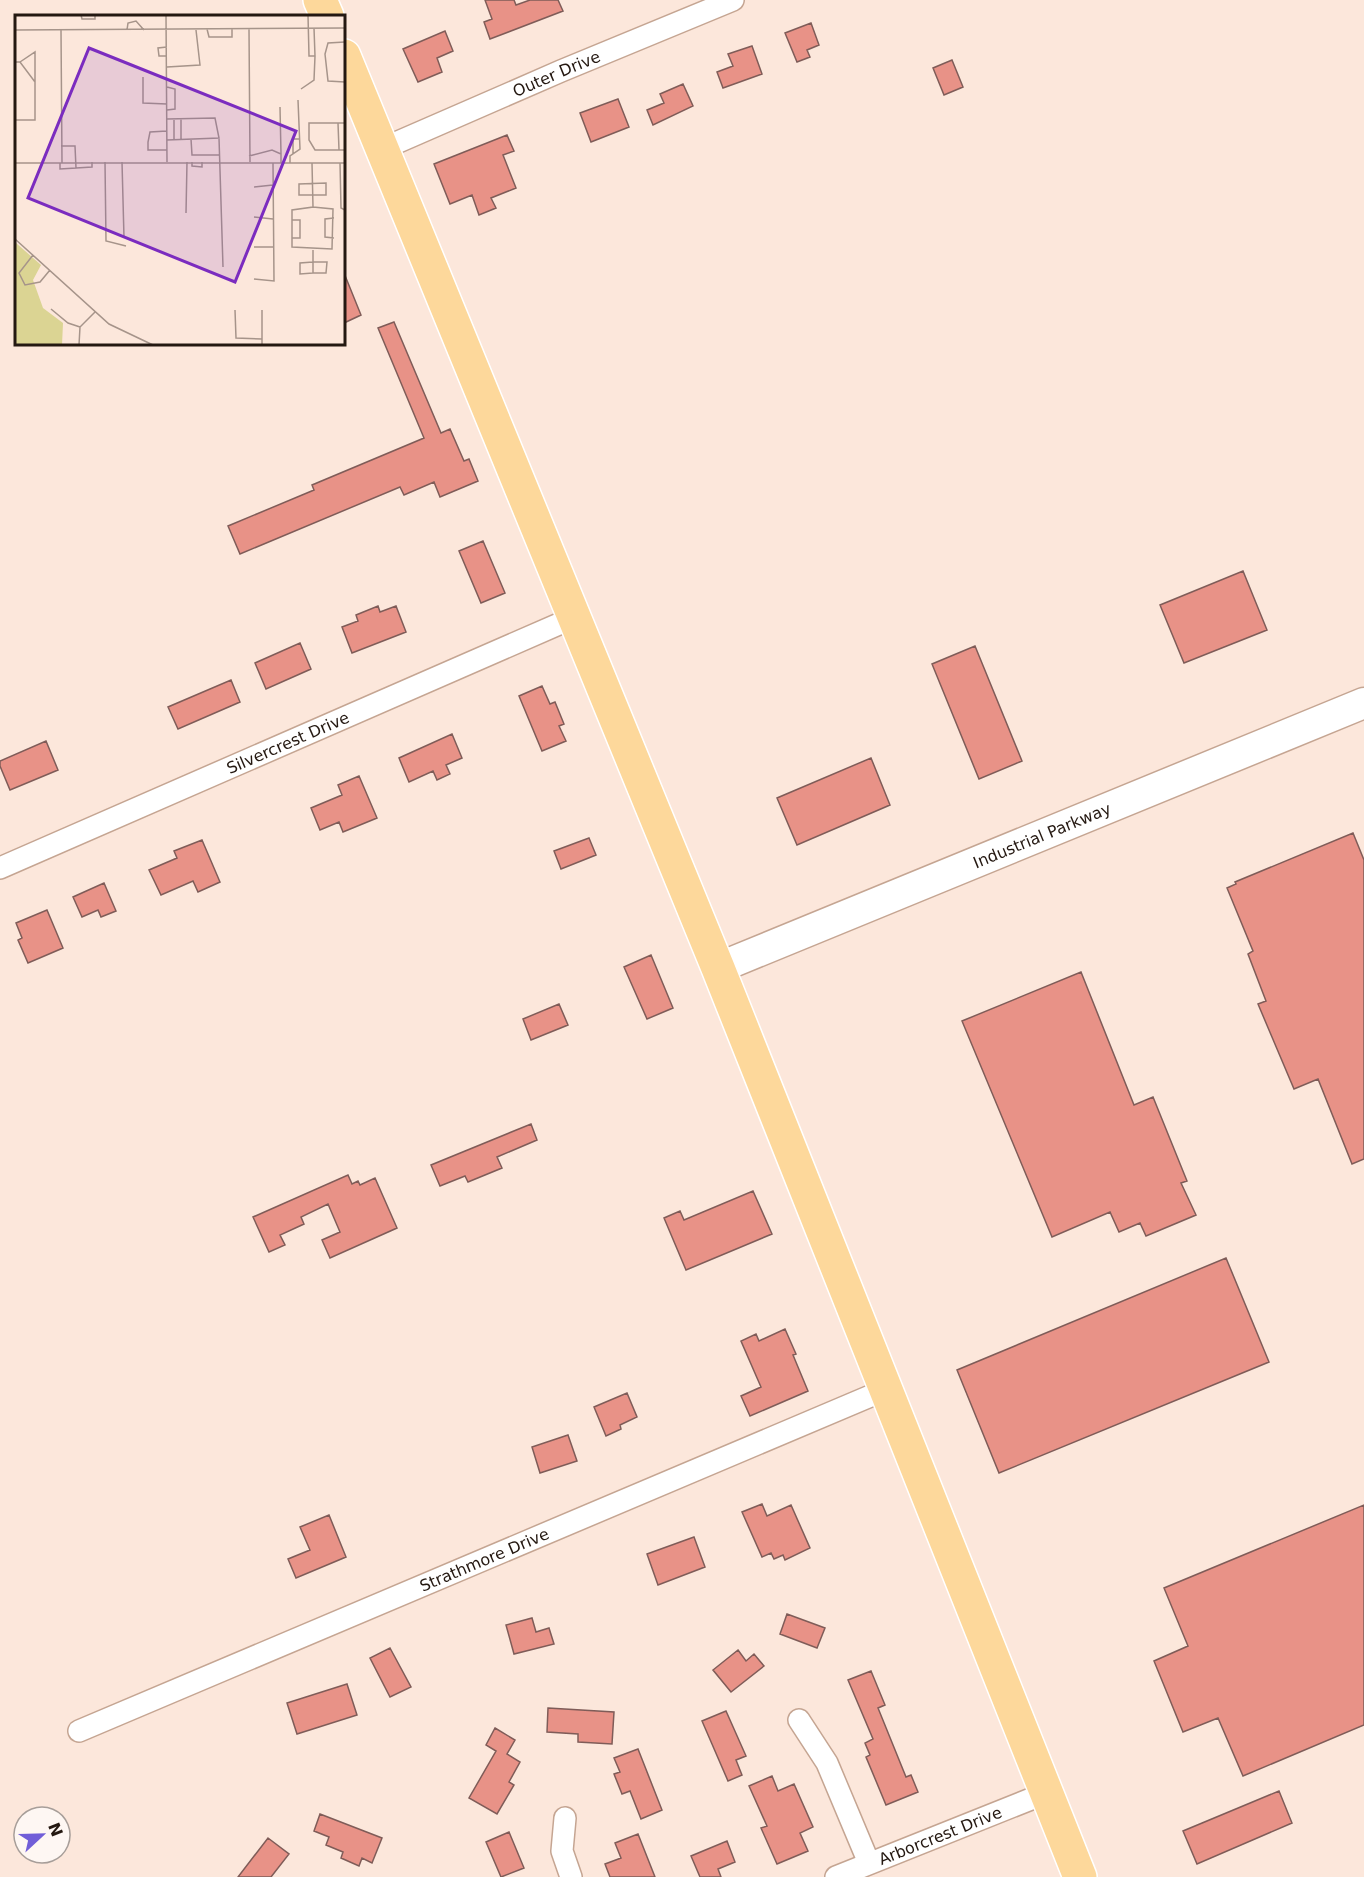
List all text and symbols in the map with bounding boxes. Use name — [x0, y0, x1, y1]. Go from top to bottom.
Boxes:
inset map — [15, 15, 345, 345]
street label: Outer Drive — [510, 47, 603, 101]
street label: Silvercrest Drive — [224, 708, 352, 778]
street label: Industrial Parkway — [970, 799, 1114, 872]
street label: Strathmore Drive — [417, 1524, 552, 1596]
street label: Arborcrest Drive — [876, 1803, 1005, 1869]
north arrow — [12, 1805, 72, 1865]
text: N — [44, 1820, 67, 1839]

